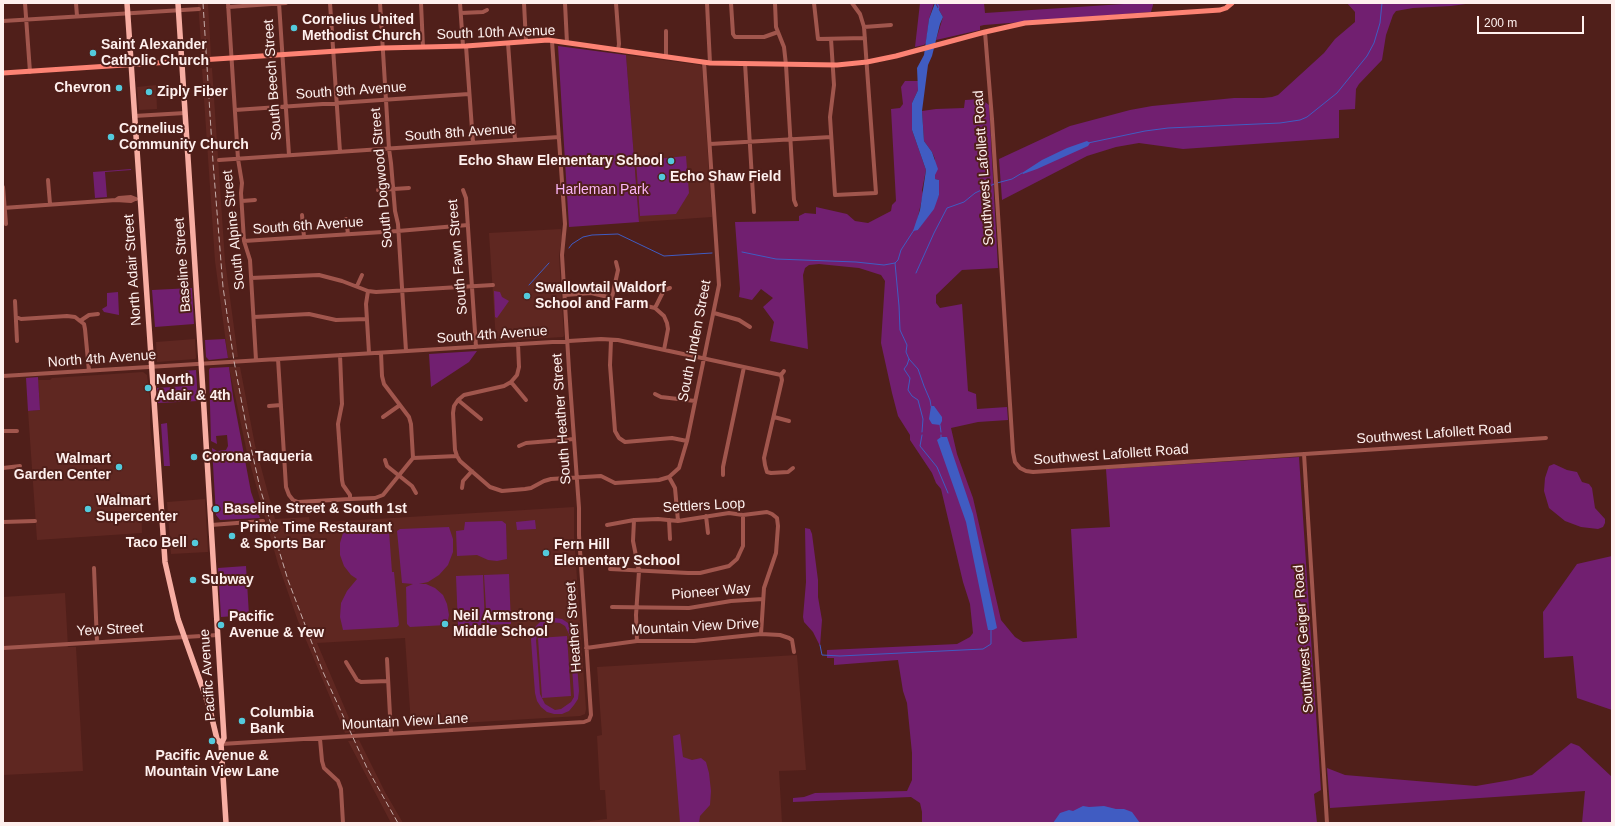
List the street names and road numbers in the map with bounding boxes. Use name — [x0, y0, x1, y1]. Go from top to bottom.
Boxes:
street label: South Beech Street — [260, 19, 286, 141]
street label: South 10th Avenue — [436, 23, 556, 43]
street label: South 9th Avenue — [295, 79, 407, 103]
street label: Southwest Lafollett Road — [970, 90, 998, 246]
street label: South Dogwood Street — [367, 107, 397, 249]
street label: South 8th Avenue — [404, 121, 516, 145]
street label: South Alpine Street — [219, 169, 249, 291]
street label: South Fawn Street — [445, 199, 471, 315]
street label: North Adair Street — [121, 214, 145, 326]
street label: South 6th Avenue — [252, 214, 364, 238]
street label: Baseline Street — [171, 217, 195, 313]
street label: South Linden Street — [675, 279, 715, 403]
street label: South 4th Avenue — [436, 323, 548, 347]
street label: North 4th Avenue — [47, 347, 157, 371]
street label: South Heather Street — [549, 353, 575, 485]
street label: Southwest Lafollett Road — [1356, 420, 1512, 448]
street label: Southwest Lafollett Road — [1033, 441, 1189, 469]
street label: Settlers Loop — [662, 495, 746, 517]
street label: Southwest Geiger Road — [1290, 564, 1318, 714]
street label: Pioneer Way — [671, 580, 751, 604]
street label: Heather Street — [562, 581, 586, 673]
street label: Mountain View Drive — [631, 615, 759, 639]
street label: Yew Street — [76, 620, 144, 640]
street label: Pacific Avenue — [196, 628, 220, 722]
street label: Mountain View Lane — [341, 710, 469, 734]

